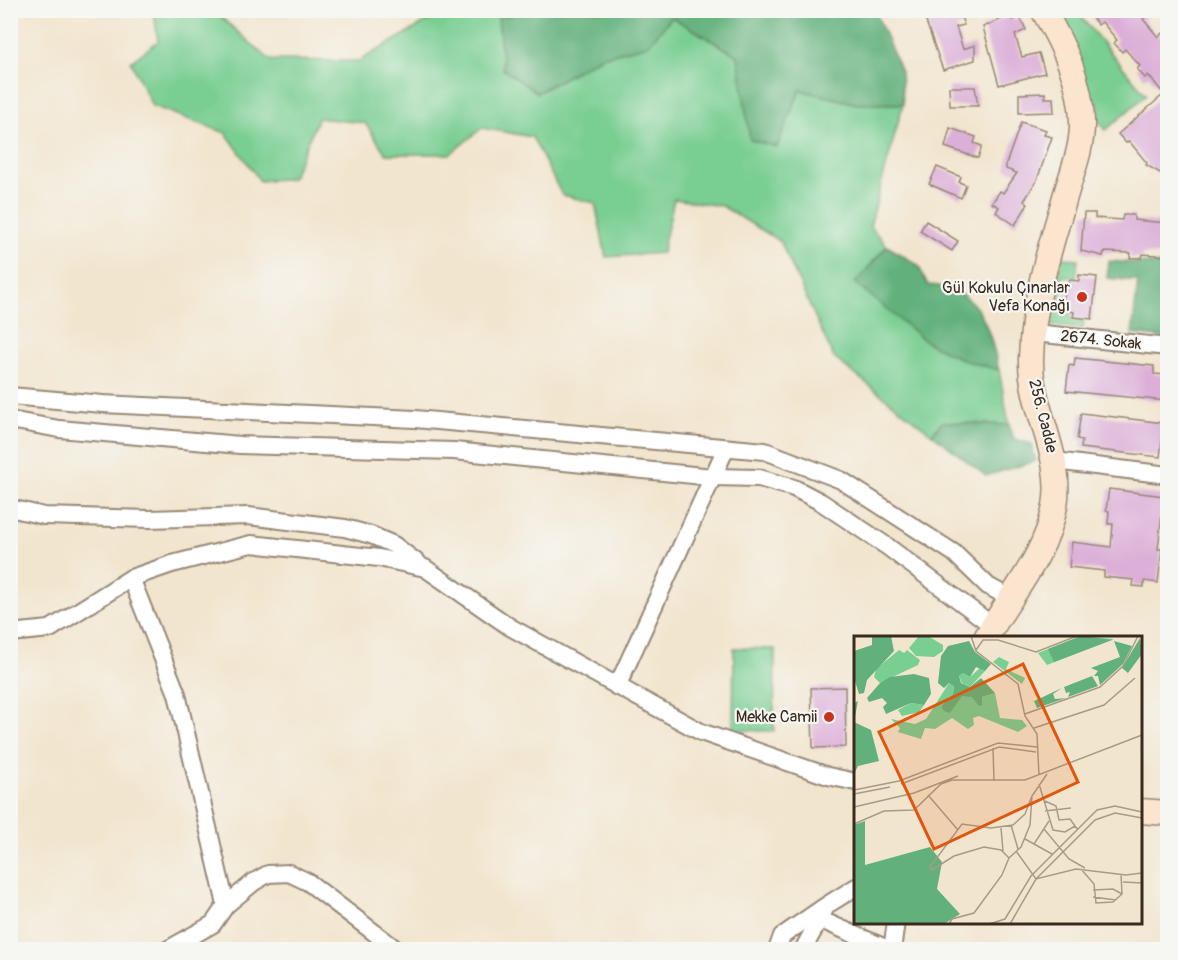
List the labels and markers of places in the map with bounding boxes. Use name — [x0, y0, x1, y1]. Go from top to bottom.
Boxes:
place label: Gül Kokulu Çınarlar Vefa Konağı — [942, 278, 1070, 316]
marker: Gül Kokulu Çınarlar Vefa Konağı — [1075, 290, 1089, 304]
place label: Mekke Camii — [736, 707, 817, 727]
marker: Mekke Camii — [822, 710, 836, 724]

